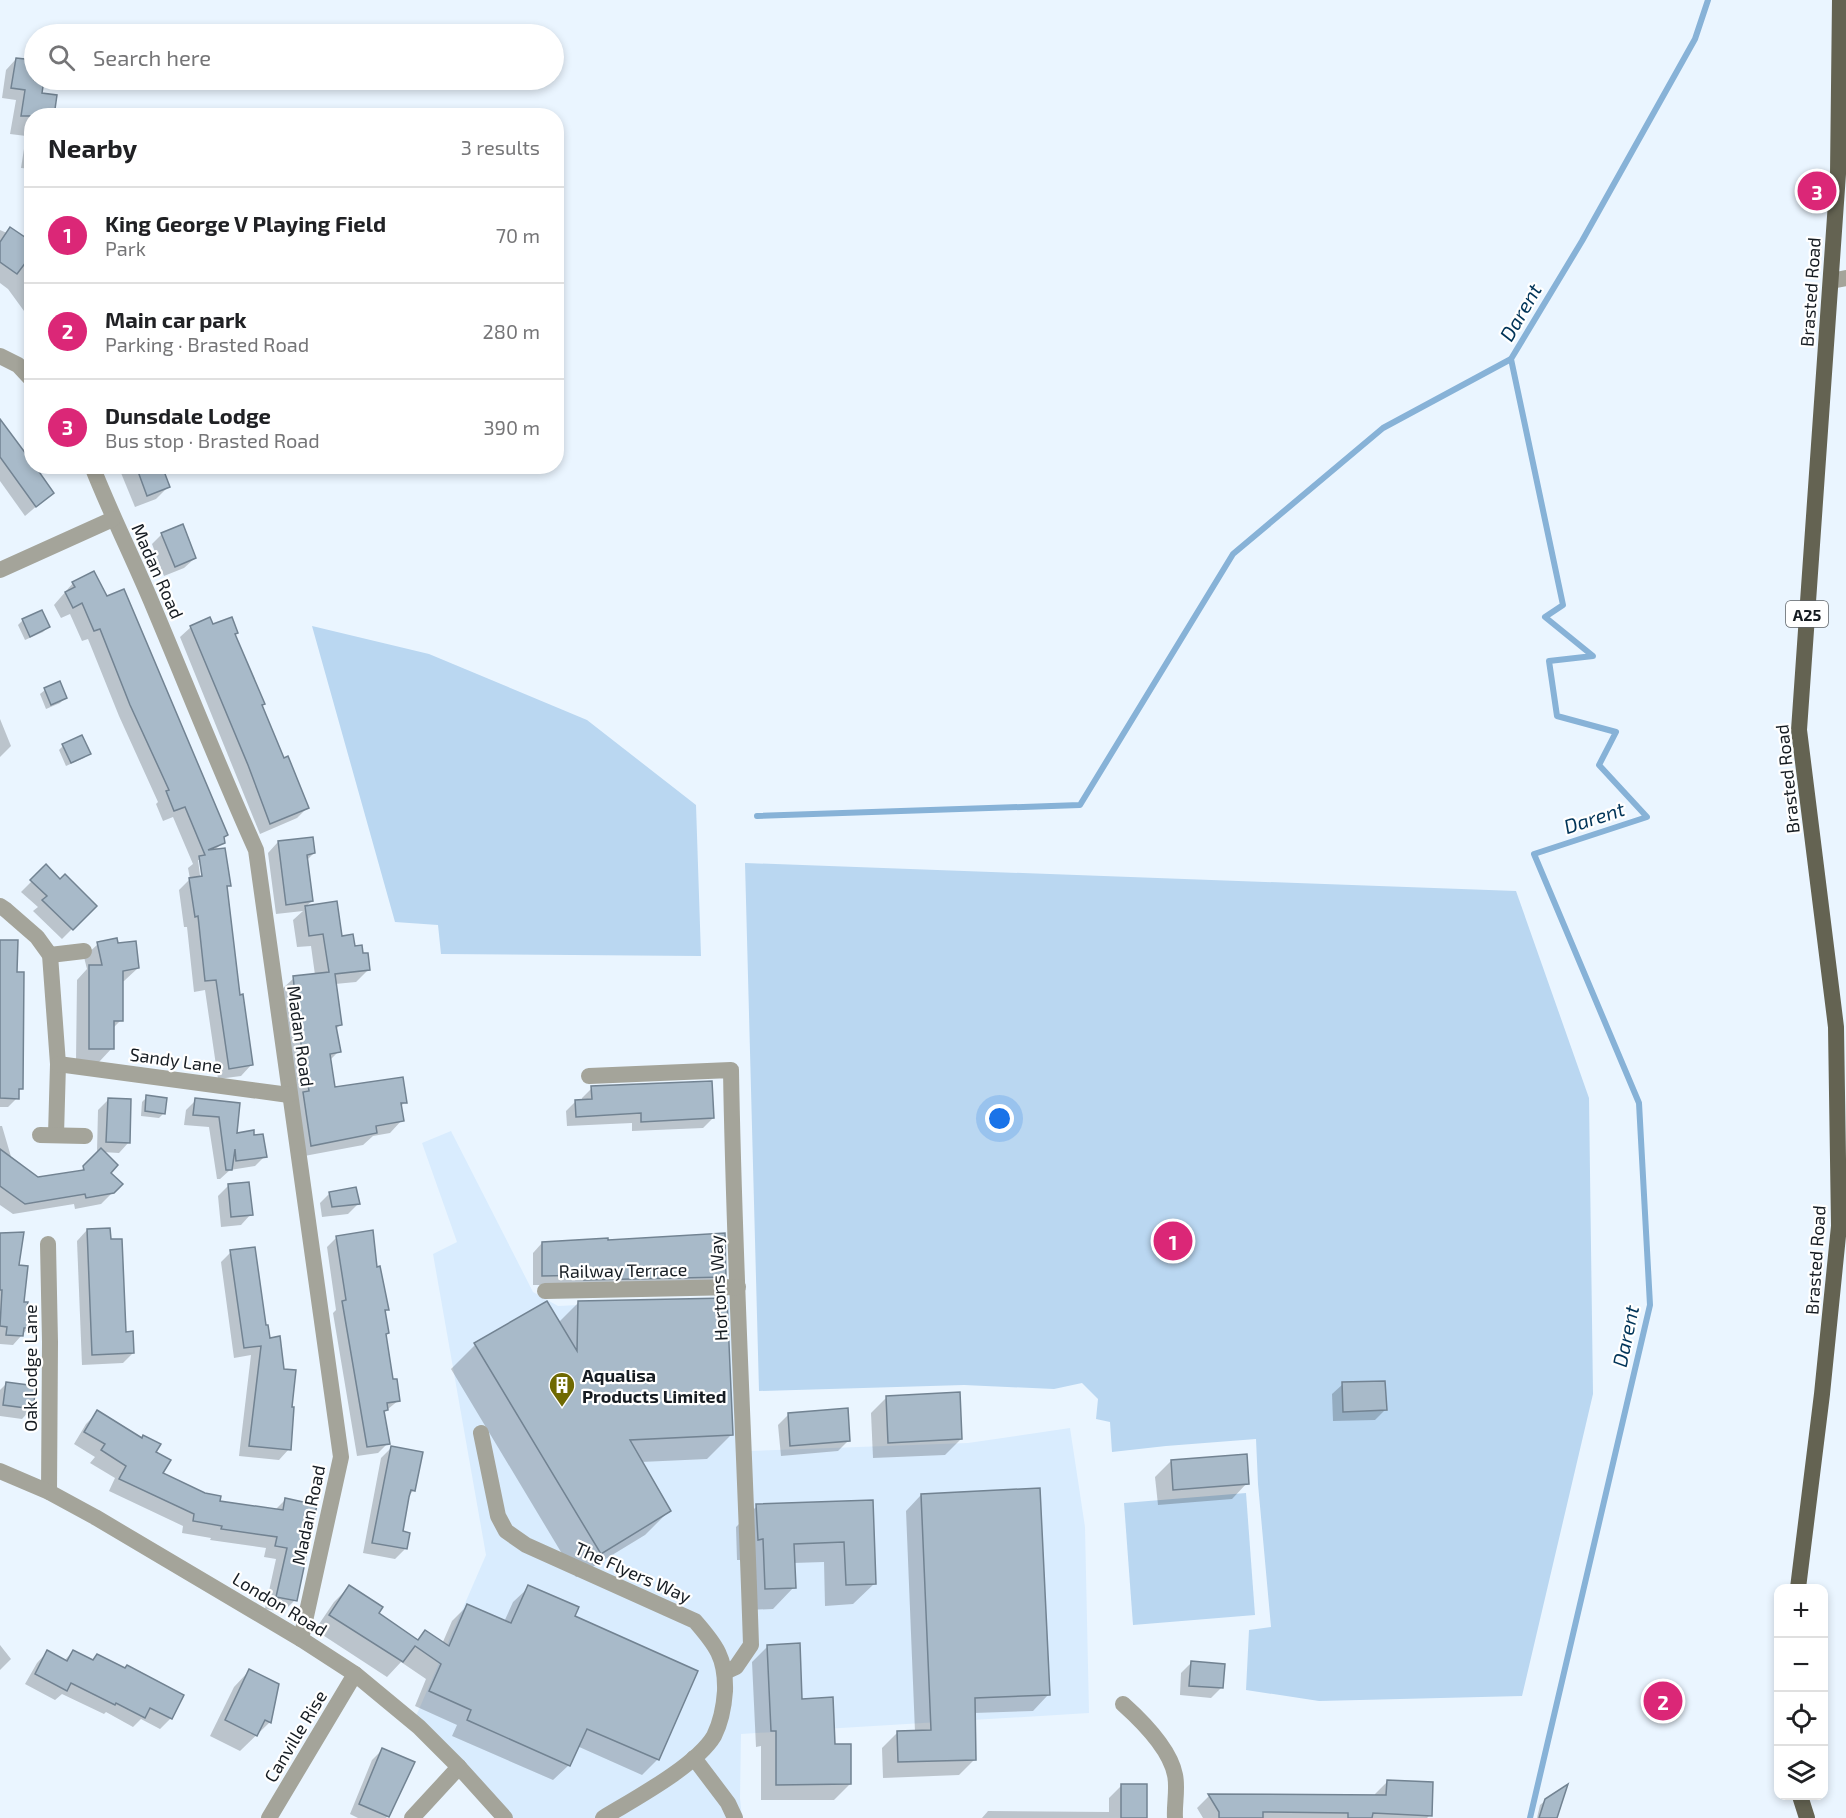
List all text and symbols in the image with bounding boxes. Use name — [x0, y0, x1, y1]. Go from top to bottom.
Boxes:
search box — [24, 24, 564, 90]
icon: search — [45, 41, 78, 74]
text: Search here — [93, 44, 211, 70]
text: Nearby — [48, 132, 137, 163]
text: 3 results — [461, 135, 540, 159]
pin: 3 — [1798, 168, 1836, 213]
text: King George V Playing Field — [105, 210, 386, 236]
text: 1 — [63, 223, 72, 247]
text: 70 m — [496, 223, 540, 247]
text: Park — [105, 236, 146, 260]
street label: Brasted Road — [1795, 237, 1825, 347]
water label: Darent — [1494, 279, 1546, 345]
text: Main car park — [105, 306, 247, 332]
text: 2 — [62, 319, 73, 343]
text: 280 m — [483, 319, 540, 343]
text: Parking · Brasted Road — [105, 332, 309, 356]
text: Dunsdale Lodge — [105, 402, 271, 428]
text: 3 — [62, 415, 73, 439]
text: 390 m — [483, 415, 540, 439]
text: Bus stop · Brasted Road — [105, 428, 320, 452]
street label: Madan Road — [127, 520, 189, 622]
road number: A25 — [1786, 601, 1828, 627]
street label: Brasted Road — [1770, 723, 1804, 835]
water label: Darent — [1561, 796, 1628, 838]
street label: Madan Road — [283, 984, 319, 1088]
street label: Sandy Lane — [128, 1043, 224, 1077]
your location — [985, 1104, 1014, 1133]
street label: Brasted Road — [1800, 1205, 1830, 1315]
pin: 1 — [1154, 1218, 1192, 1264]
street label: Hortons Way — [704, 1234, 732, 1342]
street label: Railway Terrace — [558, 1258, 688, 1282]
water label: Darent — [1607, 1303, 1643, 1369]
street label: Oak Lodge Lane — [19, 1304, 41, 1432]
place label: Aqualisa Products Limited — [582, 1364, 726, 1407]
building icon: Aqualisa Products Limited — [547, 1370, 577, 1408]
street label: Madan Road — [287, 1463, 329, 1567]
street label: The Flyers Way — [572, 1537, 695, 1608]
street label: London Road — [229, 1567, 331, 1641]
map controls — [1774, 1584, 1828, 1800]
button: + — [1774, 1584, 1828, 1638]
button: − — [1774, 1638, 1828, 1692]
pin: 2 — [1644, 1678, 1682, 1724]
street label: Canville Rise — [259, 1686, 331, 1786]
button: locate — [1774, 1692, 1828, 1746]
button: layers — [1774, 1746, 1828, 1800]

